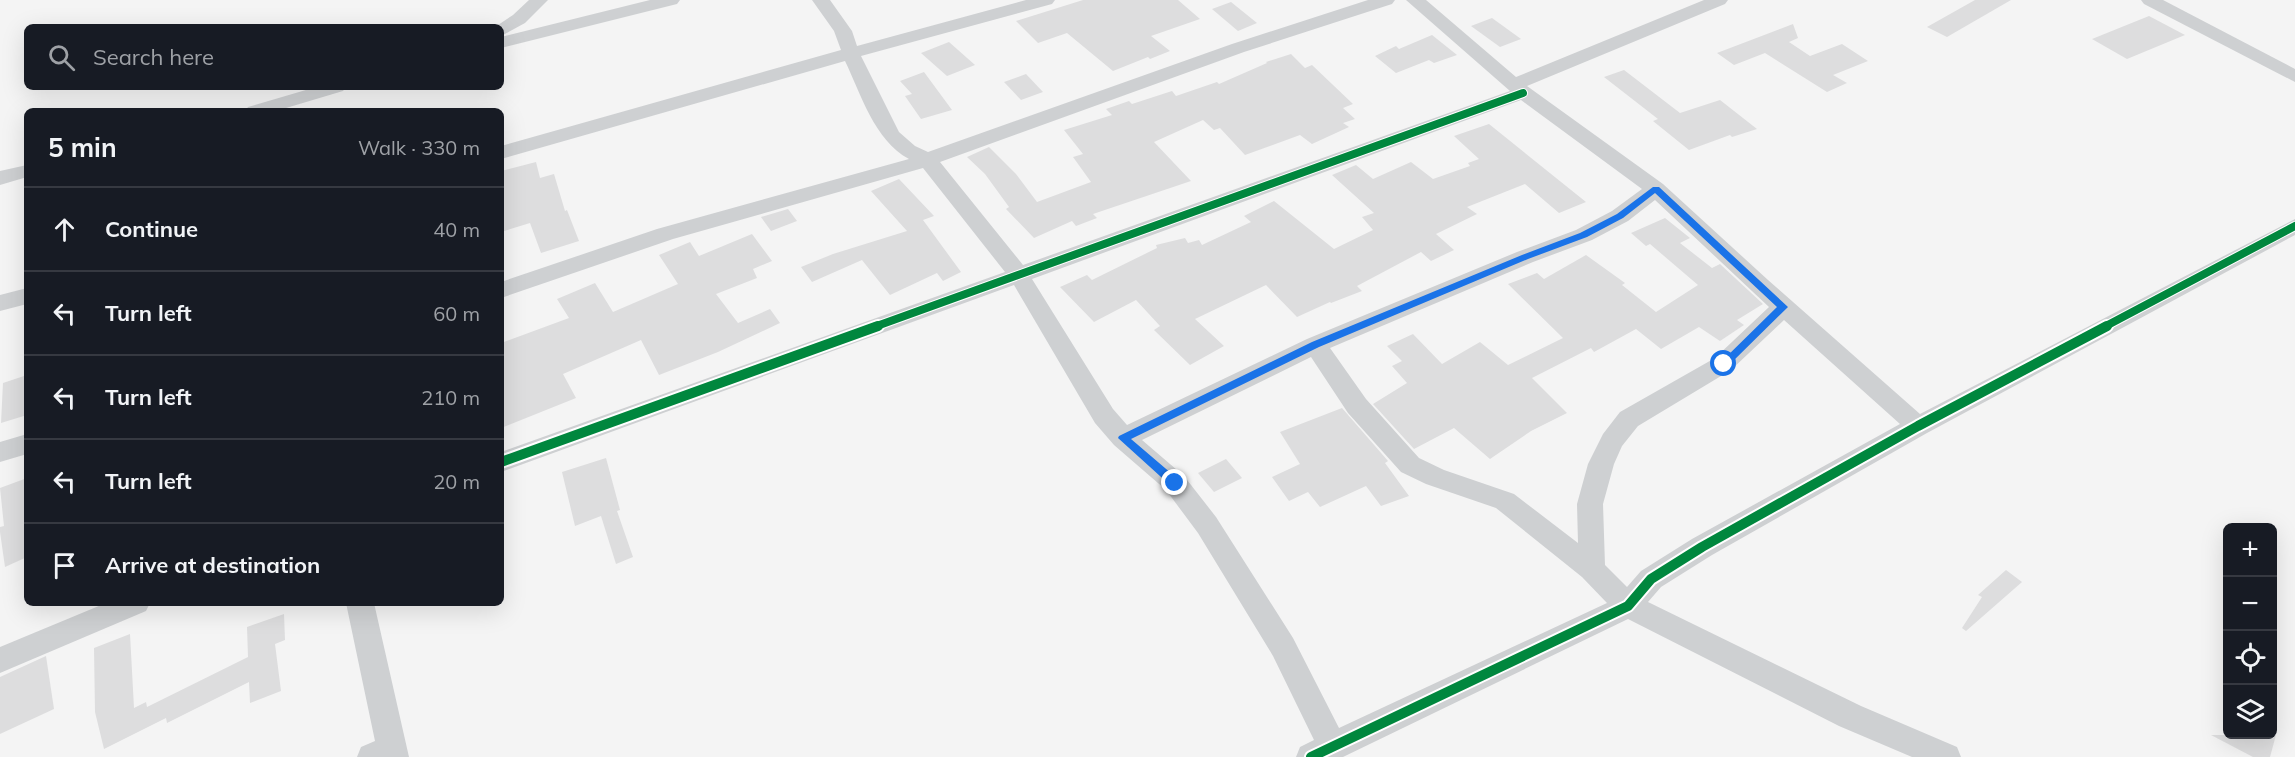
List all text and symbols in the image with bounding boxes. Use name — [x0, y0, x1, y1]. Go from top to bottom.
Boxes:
search box — [24, 24, 504, 90]
icon: search — [45, 41, 78, 74]
text: Search here — [93, 43, 214, 71]
text: 5 min — [48, 131, 117, 164]
text: Walk · 330 m — [358, 135, 480, 160]
icon: ahead — [48, 213, 81, 246]
text: Continue — [105, 215, 198, 243]
text: 40 m — [433, 217, 480, 242]
icon: left — [48, 297, 81, 330]
text: Turn left — [105, 299, 192, 327]
text: 60 m — [433, 301, 480, 326]
route start — [1710, 350, 1736, 376]
icon: left — [48, 381, 81, 414]
text: Turn left — [105, 383, 192, 411]
text: 210 m — [421, 385, 480, 410]
icon: left — [48, 465, 81, 498]
text: Turn left — [105, 467, 192, 495]
text: 20 m — [433, 469, 480, 494]
route end — [1161, 469, 1187, 495]
map controls — [2223, 523, 2277, 739]
button: + — [2223, 523, 2277, 577]
icon: arrive — [48, 549, 81, 582]
text: Arrive at destination — [105, 551, 320, 579]
button: − — [2223, 577, 2277, 631]
button: locate — [2223, 631, 2277, 685]
button: layers — [2223, 685, 2277, 739]

